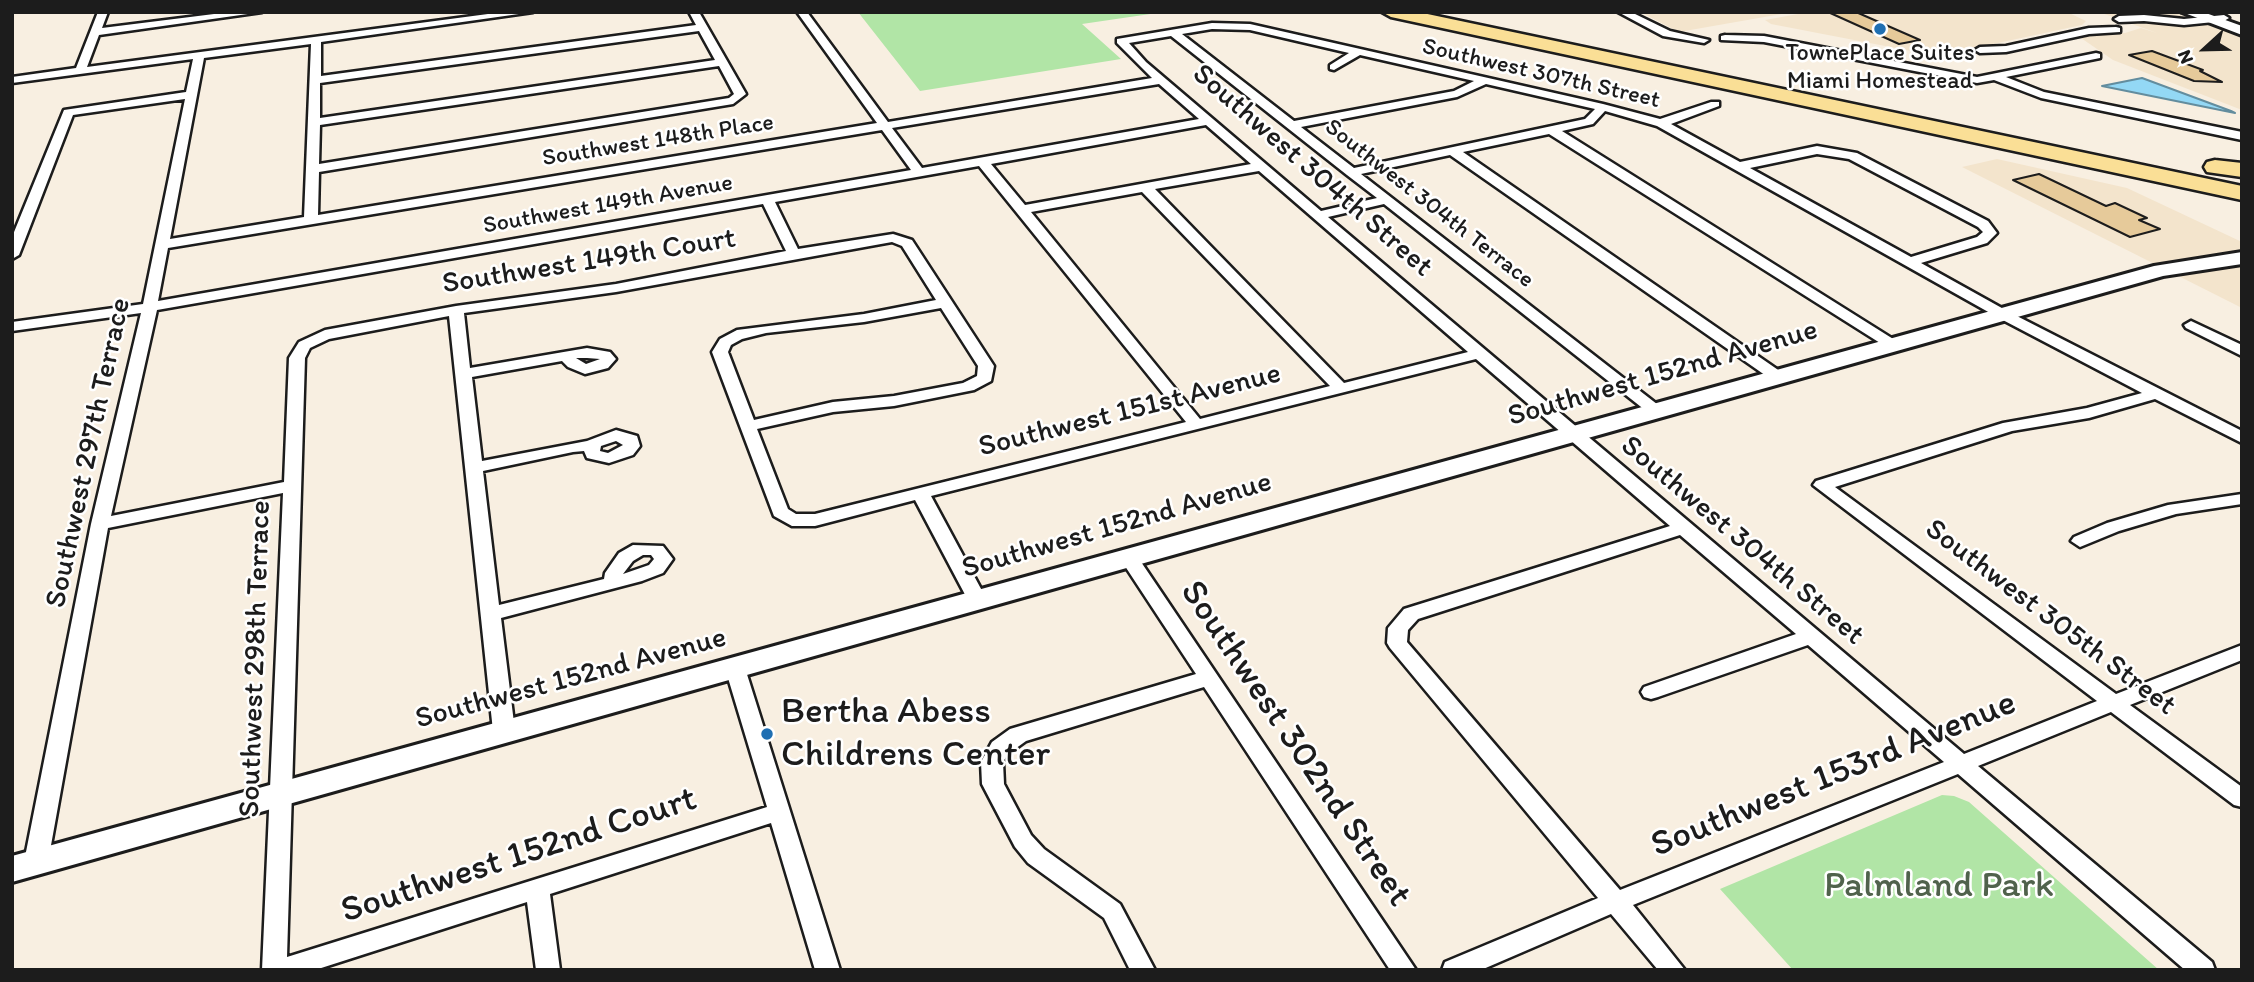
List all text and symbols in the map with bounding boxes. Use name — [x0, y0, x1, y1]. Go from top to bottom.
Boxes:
north arrow — [2170, 14, 2240, 84]
marker: TownePlace Suites Miami Homestead — [1872, 21, 1888, 37]
street label: Southwest 307th Street — [1419, 33, 1663, 115]
place label: TownePlace Suites Miami Homestead — [1785, 40, 1975, 96]
text: N — [2172, 47, 2198, 67]
street label: Southwest 304th Street — [1184, 57, 1440, 285]
street label: Southwest 148th Place — [540, 108, 776, 174]
street label: Southwest 304th Terrace — [1319, 113, 1539, 295]
street label: Southwest 149th Avenue — [481, 169, 735, 241]
street label: Southwest 149th Court — [440, 221, 738, 303]
street label: Southwest 297th Terrace — [39, 295, 139, 611]
street label: Southwest 152nd Avenue — [1504, 313, 1822, 435]
street label: Southwest 151st Avenue — [975, 356, 1285, 466]
street label: Southwest 304th Street — [1613, 429, 1871, 653]
street label: Southwest 152nd Avenue — [958, 465, 1276, 587]
street label: Southwest 298th Terrace — [232, 500, 280, 818]
street label: Southwest 305th Street — [1918, 512, 2182, 724]
street label: Southwest 302nd Street — [1169, 573, 1421, 915]
street label: Southwest 152nd Avenue — [412, 620, 730, 738]
street label: Southwest 153rd Avenue — [1645, 681, 2023, 869]
place label: Bertha Abess Childrens Center — [781, 691, 1050, 778]
marker: Bertha Abess Childrens Center — [759, 726, 775, 742]
street label: Southwest 152nd Court — [336, 778, 702, 934]
park label: Palmland Park — [1824, 865, 2054, 909]

